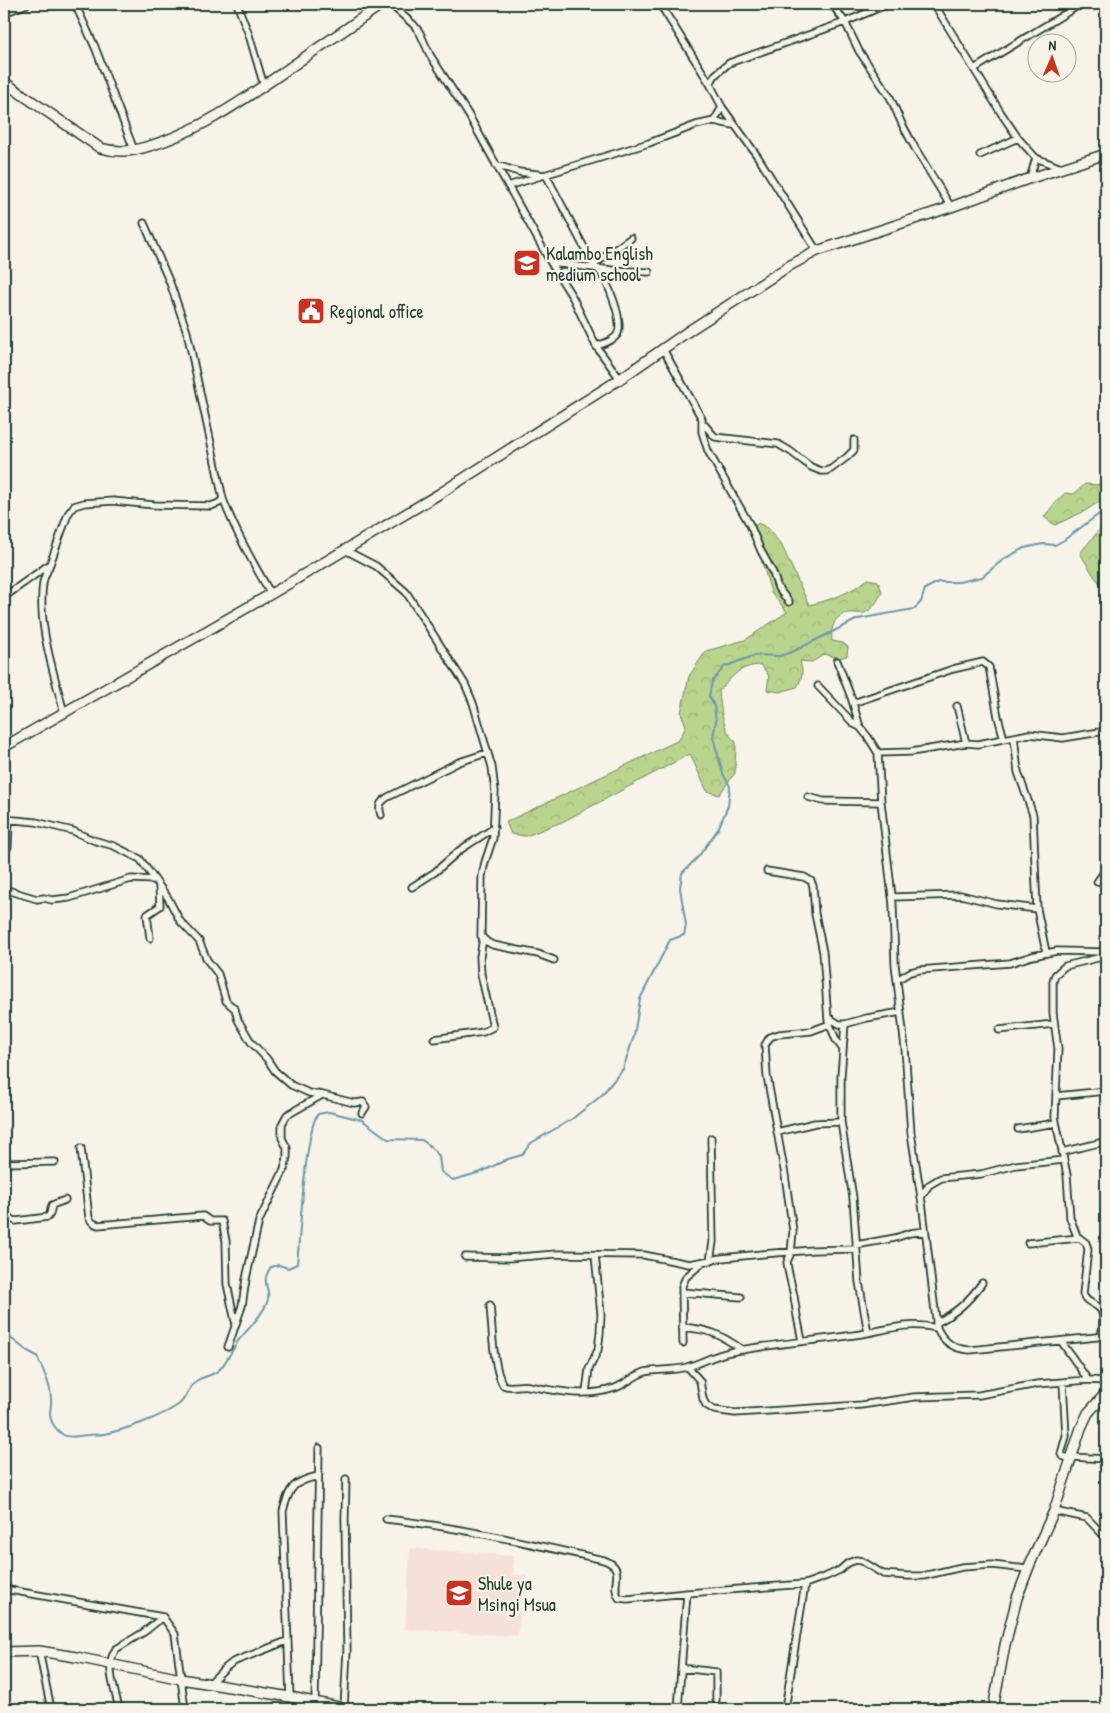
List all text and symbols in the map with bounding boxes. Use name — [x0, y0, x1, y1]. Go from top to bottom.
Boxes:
north arrow — [1028, 32, 1078, 82]
text: N — [1048, 35, 1057, 54]
place label: Kalambo English medium school — [546, 241, 653, 287]
school or university icon: Kalambo English medium school — [512, 248, 542, 278]
public building icon: Regional office — [296, 296, 326, 326]
place label: Regional office — [330, 299, 424, 324]
place label: Shule ya Msingi Msua — [478, 1571, 556, 1617]
school or university icon: Shule ya Msingi Msua — [444, 1578, 474, 1608]

